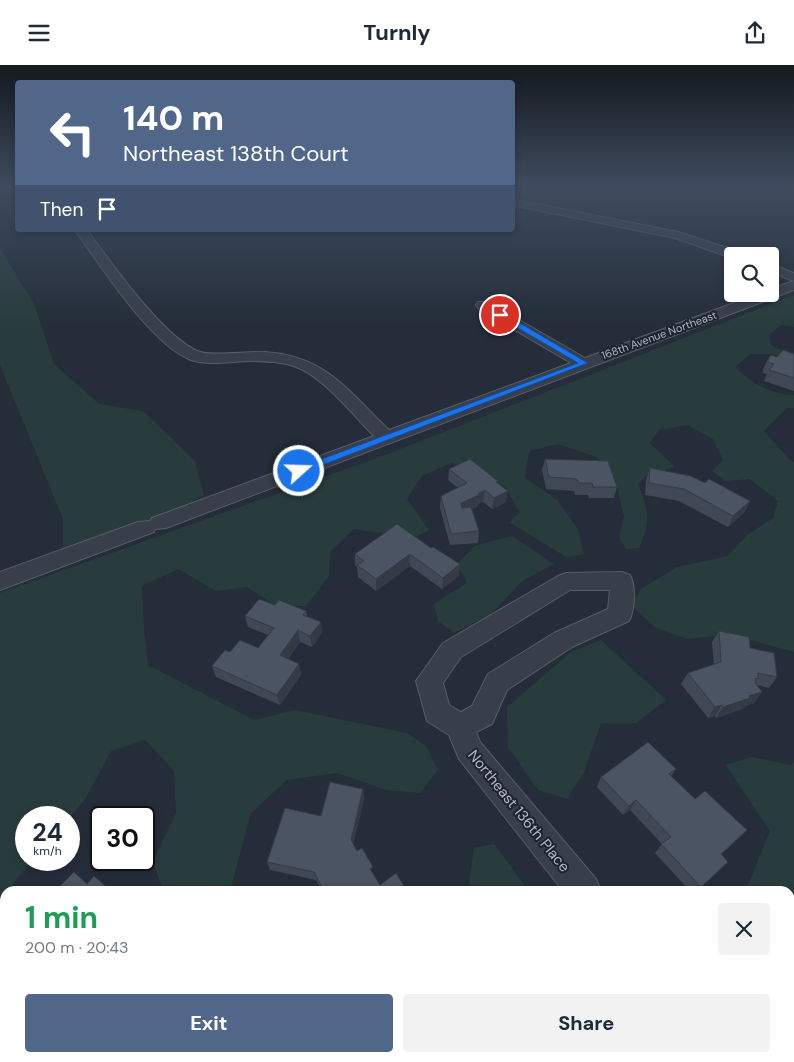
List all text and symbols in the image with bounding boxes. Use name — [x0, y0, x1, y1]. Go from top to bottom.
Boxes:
text: Turnly — [363, 18, 431, 47]
icon: menu — [25, 19, 53, 47]
icon: share — [741, 19, 769, 47]
text: 140 m — [123, 95, 224, 141]
icon: left — [40, 100, 105, 165]
text: Northeast 138th Court — [123, 139, 349, 168]
icon: arrive — [93, 195, 121, 223]
text: Then — [40, 197, 83, 222]
map controls — [724, 247, 779, 302]
button: search — [724, 247, 779, 302]
pin — [479, 294, 521, 336]
icon: arrive — [486, 301, 514, 329]
street label: 168th Avenue Northeast — [599, 308, 719, 362]
position arrow — [272, 444, 324, 496]
street label: Northeast 136th Place — [463, 746, 575, 876]
speed limit sign: 30 — [90, 806, 155, 871]
text: 24 — [32, 816, 63, 849]
text: km/h — [33, 843, 62, 859]
text: 1 min — [25, 898, 98, 937]
button: close — [718, 903, 770, 955]
text: 200 m · 20:43 — [25, 937, 129, 958]
button: Exit — [25, 994, 393, 1052]
button: Share — [403, 994, 770, 1052]

